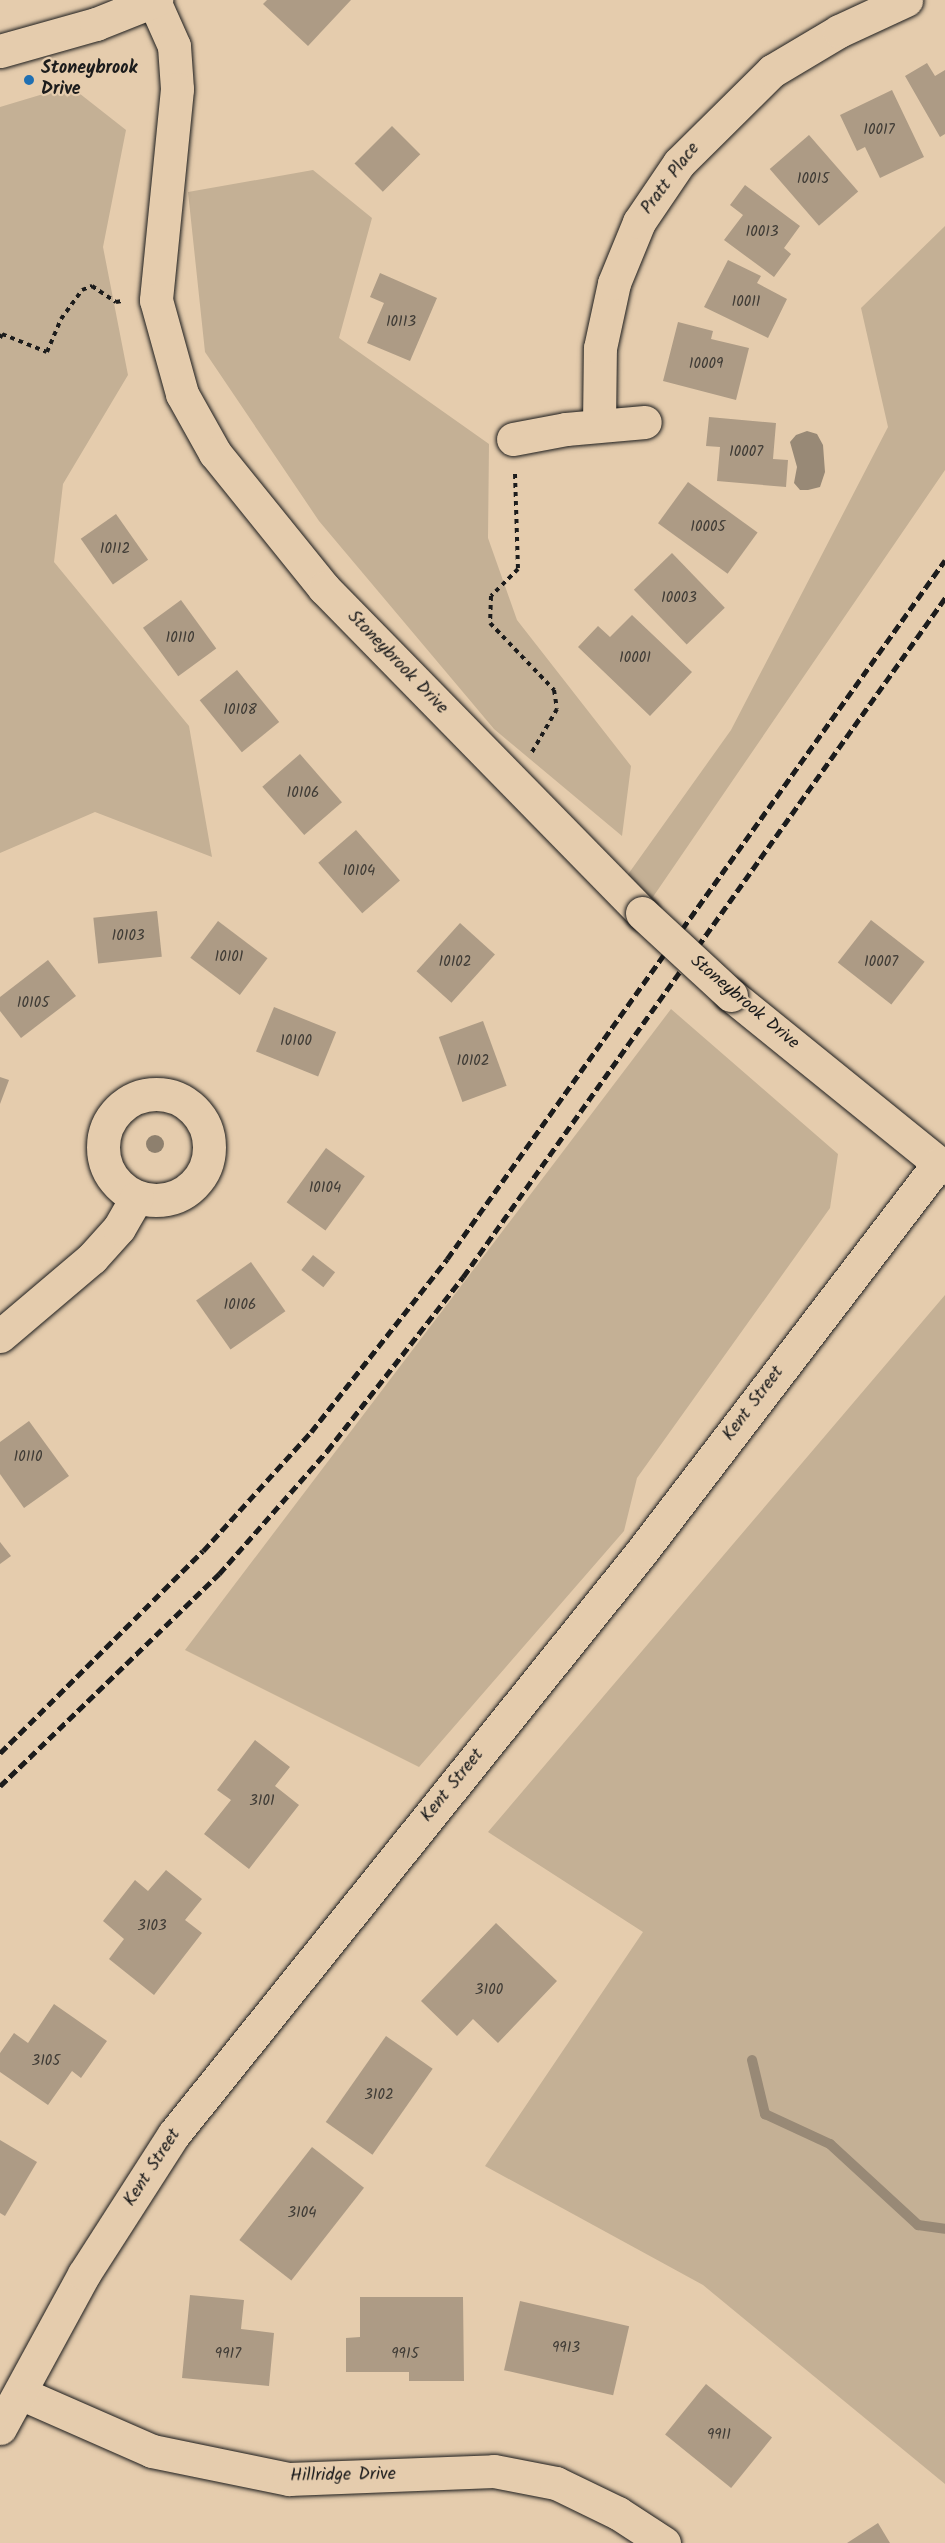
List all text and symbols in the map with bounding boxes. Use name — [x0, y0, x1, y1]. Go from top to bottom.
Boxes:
place label: Stoneybrook Drive — [41, 59, 137, 101]
marker: Stoneybrook Drive — [22, 73, 36, 87]
house number: 10017 — [863, 122, 895, 140]
street label: Pratt Place — [637, 139, 705, 219]
house number: 10015 — [797, 171, 829, 189]
house number: 10013 — [746, 224, 778, 242]
house number: 10011 — [731, 294, 761, 312]
house number: 10113 — [386, 314, 416, 332]
house number: 10009 — [689, 356, 723, 374]
house number: 10007 — [729, 444, 763, 462]
house number: 10005 — [690, 519, 726, 537]
house number: 10112 — [100, 541, 130, 559]
house number: 10003 — [661, 590, 697, 608]
street label: Stoneybrook Drive — [342, 607, 452, 719]
house number: 10110 — [165, 630, 195, 648]
house number: 10001 — [619, 650, 651, 668]
house number: 10108 — [223, 702, 257, 720]
house number: 10106 — [287, 785, 319, 803]
house number: 10104 — [343, 863, 375, 881]
house number: 10103 — [112, 928, 144, 946]
house number: 10101 — [214, 949, 244, 967]
street label: Stoneybrook Drive — [685, 951, 803, 1055]
house number: 10102 — [438, 954, 472, 972]
house number: 10007 — [864, 954, 898, 972]
house number: 10105 — [17, 995, 49, 1013]
house number: 10100 — [280, 1033, 312, 1051]
house number: 10102 — [456, 1053, 490, 1071]
house number: 10104 — [309, 1180, 341, 1198]
house number: 10106 — [224, 1297, 256, 1315]
street label: Kent Street — [719, 1362, 789, 1446]
house number: 10110 — [13, 1449, 43, 1467]
street label: Kent Street — [417, 1745, 489, 1827]
house number: 3101 — [249, 1793, 275, 1811]
house number: 3103 — [137, 1918, 167, 1936]
house number: 3100 — [475, 1982, 503, 2000]
house number: 3105 — [32, 2053, 60, 2071]
house number: 3102 — [364, 2087, 394, 2105]
street label: Kent Street — [120, 2125, 186, 2211]
house number: 3104 — [287, 2205, 317, 2223]
house number: 9913 — [552, 2340, 580, 2358]
house number: 9917 — [215, 2346, 241, 2364]
house number: 9915 — [391, 2346, 419, 2364]
house number: 9911 — [707, 2427, 731, 2445]
street label: Hillridge Drive — [290, 2464, 396, 2488]

